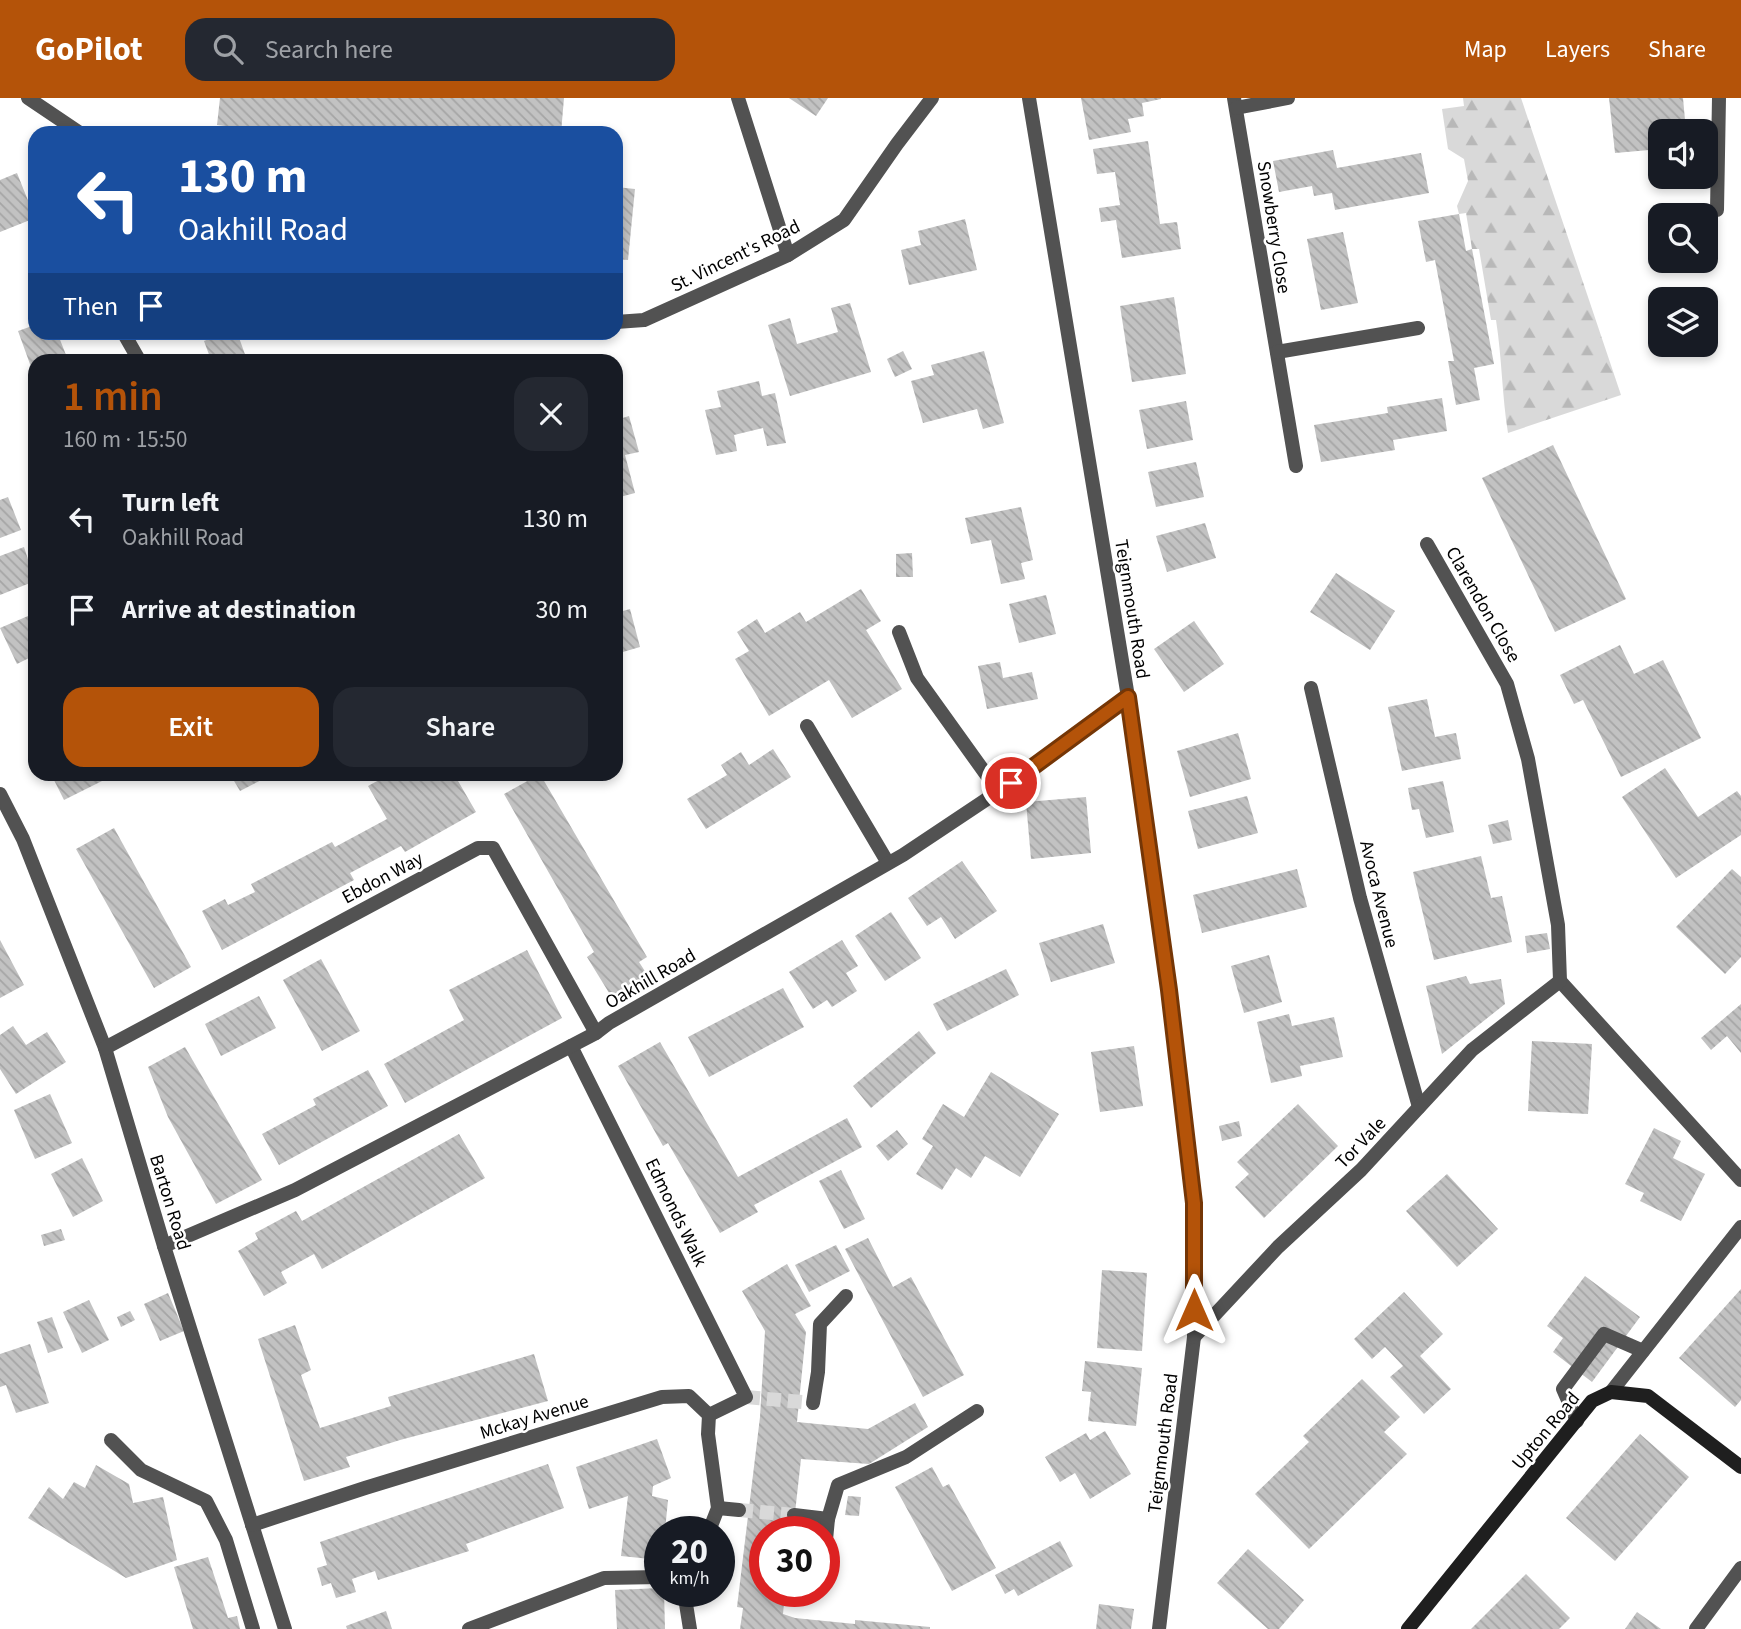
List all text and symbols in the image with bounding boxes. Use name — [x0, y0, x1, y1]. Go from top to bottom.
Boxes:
search box — [185, 18, 675, 81]
text: GoPilot — [35, 26, 143, 73]
icon: search — [209, 30, 247, 68]
text: Search here — [265, 31, 393, 68]
text: Map — [1464, 32, 1507, 67]
text: Layers — [1545, 32, 1610, 67]
text: Share — [1648, 32, 1706, 67]
map controls — [1648, 119, 1718, 357]
button: sound — [1648, 119, 1718, 189]
text: 130 m — [178, 142, 307, 212]
icon: left — [63, 154, 154, 245]
street label: Snowberry Close — [1250, 159, 1297, 296]
button: search — [1648, 203, 1718, 273]
text: Oakhill Road — [178, 207, 348, 253]
street label: St. Vincent's Road — [666, 213, 805, 299]
icon: arrive — [132, 287, 170, 325]
button: layers — [1648, 287, 1718, 357]
text: Then — [63, 288, 118, 325]
text: 1 min — [63, 367, 163, 427]
button: close — [514, 377, 588, 451]
text: 160 m · 15:50 — [63, 423, 187, 456]
text: Turn left — [122, 484, 219, 521]
icon: left — [63, 500, 101, 538]
text: 130 m — [522, 500, 588, 537]
text: Oakhill Road — [122, 521, 244, 554]
street label: Teignmouth Road — [1107, 538, 1156, 681]
street label: Clarendon Close — [1439, 542, 1527, 668]
icon: arrive — [63, 591, 101, 629]
text: Arrive at destination — [122, 591, 356, 628]
text: 30 m — [535, 591, 588, 628]
button: Exit — [63, 687, 319, 767]
button: Share — [333, 687, 588, 767]
pin — [981, 753, 1041, 813]
icon: arrive — [992, 764, 1030, 802]
street label: Avoca Avenue — [1352, 838, 1405, 951]
street label: Ebdon Way — [337, 846, 428, 911]
street label: Oakhill Road — [600, 942, 701, 1016]
street label: Tor Vale — [1330, 1111, 1393, 1175]
street label: Barton Road — [142, 1151, 197, 1254]
street label: Edmonds Walk — [638, 1154, 714, 1272]
position arrow — [1157, 1273, 1231, 1347]
street label: Teignmouth Road — [1142, 1372, 1185, 1515]
street label: Upton Road — [1506, 1386, 1587, 1476]
street label: Mckay Avenue — [477, 1388, 592, 1447]
speed limit sign: 30 — [749, 1516, 840, 1607]
text: 20 — [671, 1527, 708, 1577]
text: km/h — [670, 1566, 709, 1591]

